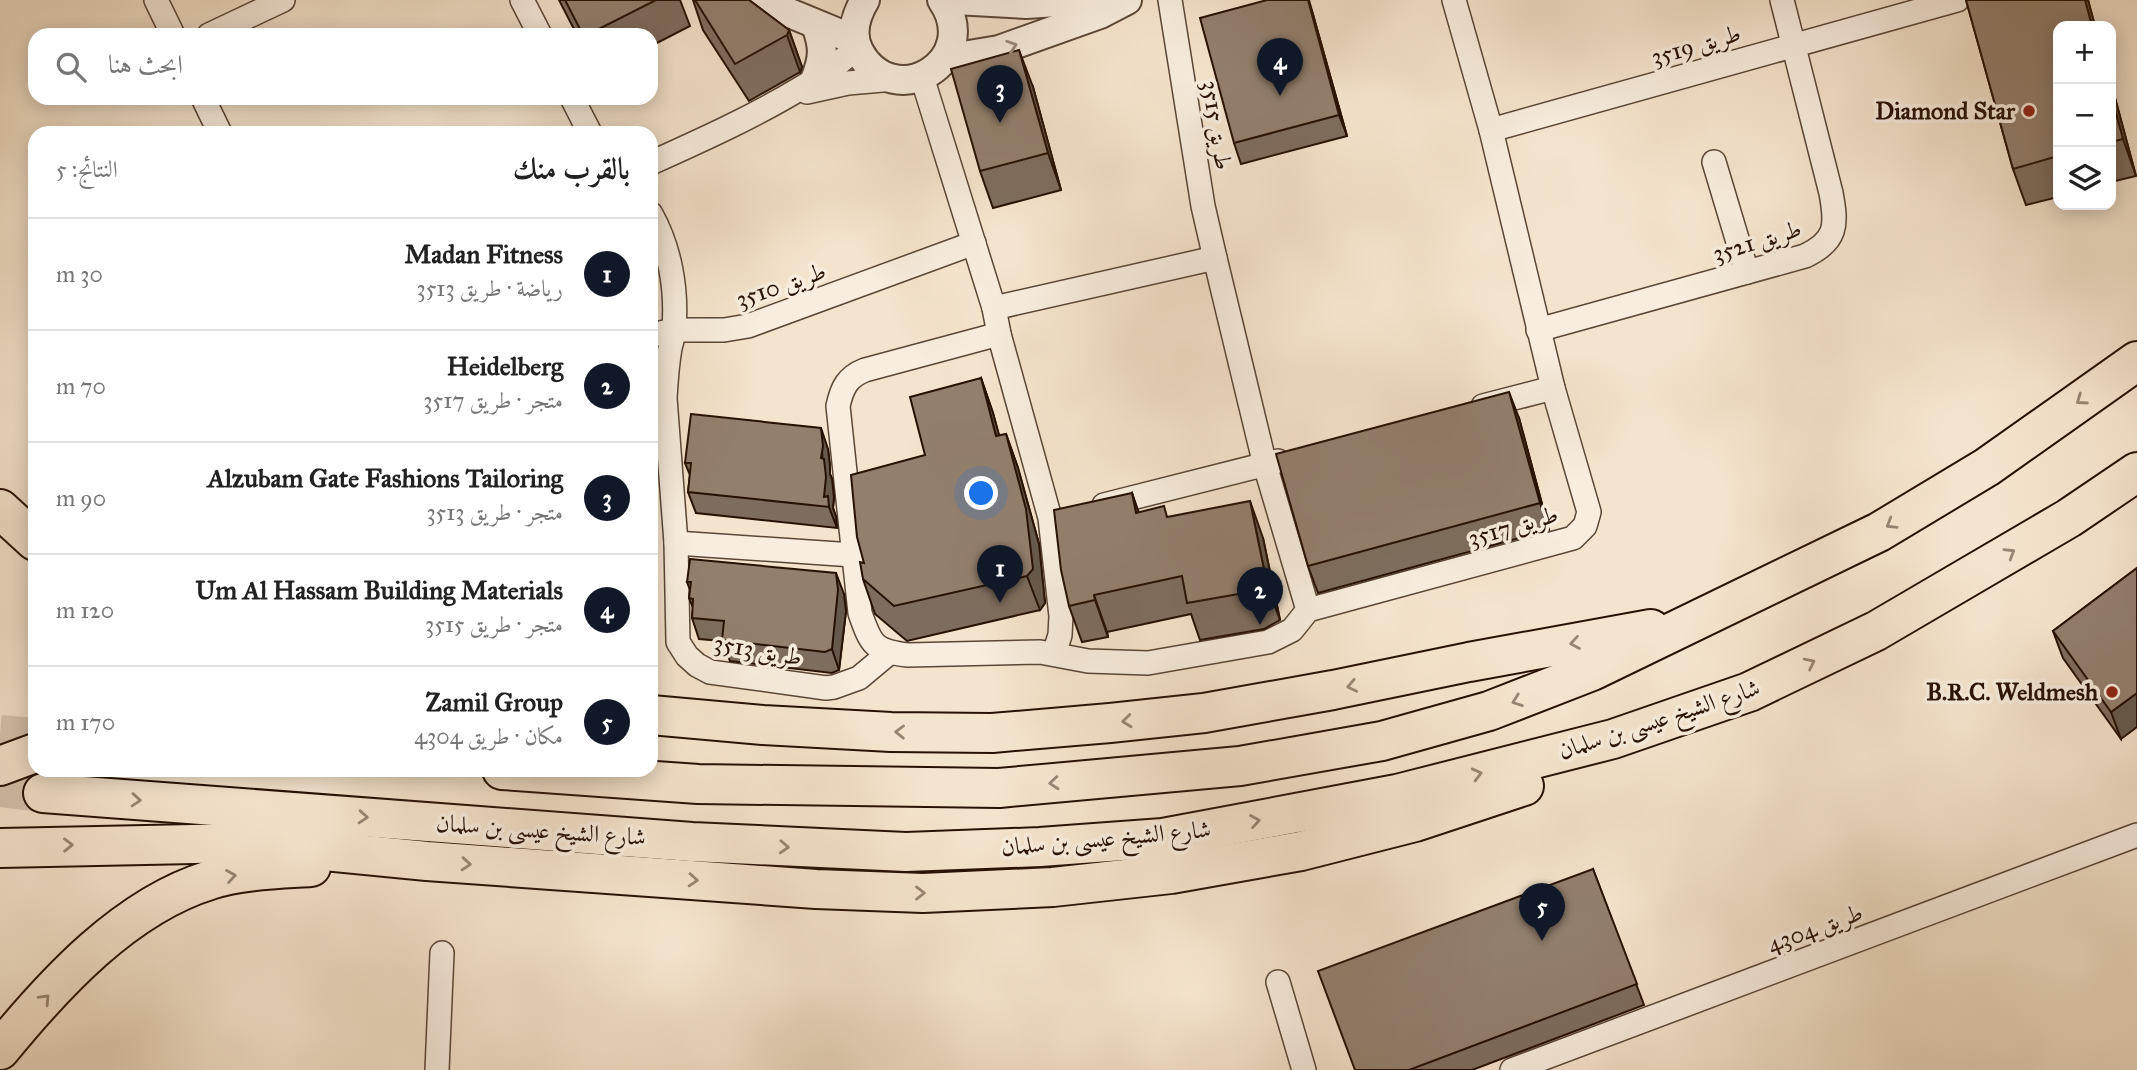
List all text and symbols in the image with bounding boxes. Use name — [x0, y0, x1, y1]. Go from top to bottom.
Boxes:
street label: طريق 3519 — [1648, 18, 1744, 72]
map controls — [2053, 21, 2116, 210]
button: + — [2053, 21, 2116, 84]
search box — [28, 28, 658, 105]
pin: 4 — [1257, 38, 1303, 96]
one-way arrow — [1005, 40, 1017, 54]
icon: search — [52, 48, 90, 86]
text: ابحث هنا — [108, 48, 183, 80]
pin: 3 — [977, 65, 1023, 123]
street label: طريق 3515 — [1195, 78, 1239, 172]
button: − — [2053, 84, 2116, 147]
place label: Diamond Star — [1875, 96, 2016, 126]
marker: Diamond Star — [2021, 103, 2037, 119]
button: layers — [2053, 147, 2116, 210]
text: بالقرب منك — [513, 151, 630, 187]
text: النتائج: 5 — [56, 155, 118, 183]
street label: طريق 3521 — [1709, 213, 1805, 269]
text: Madan Fitness — [404, 238, 563, 270]
street label: طريق 3510 — [732, 256, 830, 314]
text: 30 m — [56, 260, 103, 288]
text: 1 — [602, 260, 612, 288]
text: رياضة · طريق 3513 — [416, 274, 563, 302]
text: Heidelberg — [447, 350, 563, 382]
text: 70 m — [56, 372, 106, 400]
text: 2 — [601, 372, 613, 400]
text: متجر · طريق 3517 — [423, 386, 563, 414]
one-way arrow — [2076, 392, 2089, 404]
text: Alzubam Gate Fashions Tailoring — [208, 462, 563, 494]
your location — [964, 476, 998, 510]
text: 90 m — [56, 484, 106, 512]
text: 3 — [602, 484, 612, 512]
text: متجر · طريق 3513 — [426, 498, 563, 526]
street label: طريق 3517 — [1465, 499, 1561, 553]
one-way arrow — [1886, 516, 1899, 529]
pin: 1 — [977, 545, 1023, 603]
one-way arrow — [2002, 549, 2015, 562]
pin: 2 — [1237, 567, 1283, 625]
text: Um Al Hassam Building Materials — [195, 574, 563, 606]
text: 120 m — [56, 596, 114, 624]
text: 4 — [601, 596, 613, 624]
text: متجر · طريق 3515 — [425, 610, 563, 638]
street label: طريق 3513 — [712, 628, 804, 672]
one-way arrow — [1569, 634, 1581, 649]
one-way arrow — [1803, 657, 1815, 671]
street label: شارع الشيخ عيسى بن سلمان — [1554, 672, 1766, 771]
place label: B.R.C. Weldmesh — [1926, 677, 2099, 707]
one-way arrow — [1346, 678, 1358, 693]
marker: B.R.C. Weldmesh — [2104, 684, 2120, 700]
text: Zamil Group — [425, 686, 563, 718]
one-way arrow — [1512, 692, 1524, 706]
text: 170 m — [56, 708, 115, 736]
text: 5 — [602, 708, 612, 736]
one-way arrow — [1121, 713, 1132, 728]
text: مكان · طريق 4304 — [414, 722, 563, 750]
one-way arrow — [895, 724, 905, 740]
one-way arrow — [1471, 768, 1483, 782]
one-way arrow — [1048, 775, 1059, 790]
one-way arrow — [131, 792, 142, 807]
street label: شارع الشيخ عيسى بن سلمان — [435, 808, 647, 858]
one-way arrow — [357, 809, 368, 824]
street label: شارع الشيخ عيسى بن سلمان — [1000, 814, 1213, 868]
one-way arrow — [1249, 814, 1261, 829]
one-way arrow — [63, 838, 74, 853]
one-way arrow — [779, 839, 790, 854]
one-way arrow — [461, 856, 472, 871]
one-way arrow — [225, 869, 237, 884]
one-way arrow — [688, 872, 699, 887]
pin: 5 — [1519, 883, 1565, 941]
one-way arrow — [915, 885, 926, 901]
street label: طريق 4304 — [1763, 897, 1867, 959]
one-way arrow — [37, 994, 50, 1007]

